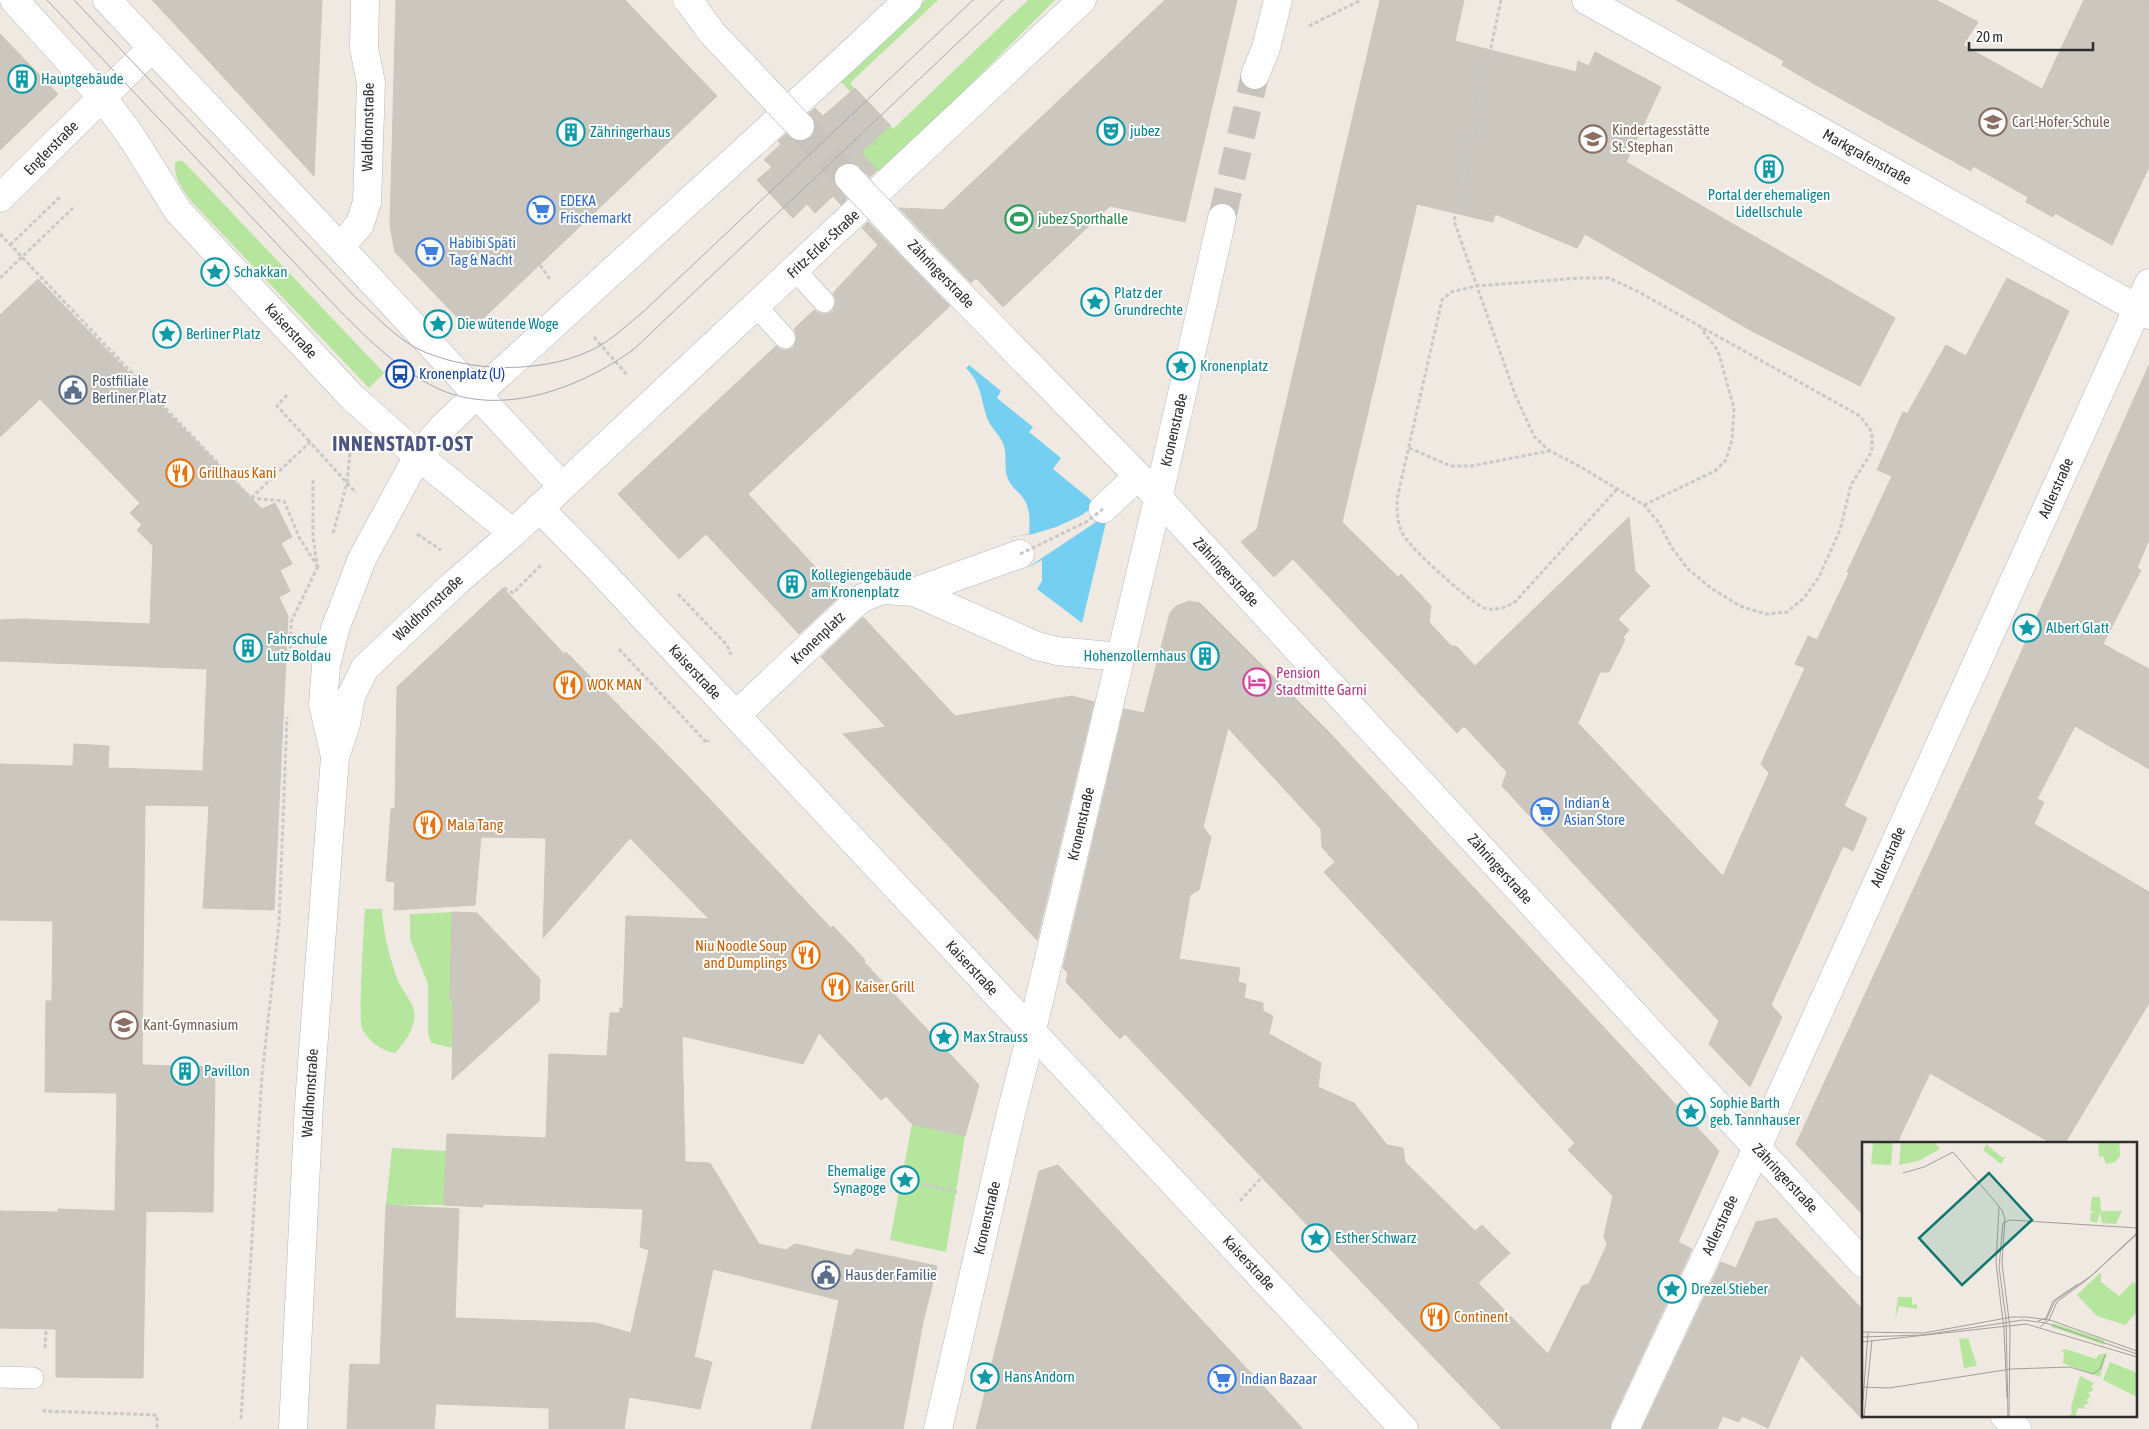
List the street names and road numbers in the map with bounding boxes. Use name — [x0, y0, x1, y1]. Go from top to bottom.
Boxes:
street label: Waldhornstraße — [358, 82, 377, 172]
street label: Englerstraße — [20, 117, 81, 178]
street label: Markgrafenstraße — [1820, 125, 1915, 188]
street label: Fritz-Erler-Straße — [783, 206, 862, 281]
street label: Zähringerstraße — [905, 236, 978, 311]
street label: Kaiserstraße — [262, 300, 321, 362]
street label: Kronenstraße — [1157, 391, 1190, 468]
street label: Adlerstraße — [2035, 455, 2076, 521]
street label: Zähringerstraße — [1190, 534, 1263, 610]
street label: Waldhornstraße — [389, 571, 466, 644]
street label: Kronenplatz — [787, 608, 848, 667]
street label: Kaiserstraße — [666, 641, 725, 703]
street label: Kronenstraße — [1064, 785, 1097, 862]
street label: Adlerstraße — [1867, 824, 1908, 890]
street label: Zähringerstraße — [1465, 830, 1536, 907]
street label: Kaiserstraße — [943, 937, 1002, 999]
street label: Waldhornstraße — [298, 1048, 321, 1138]
street label: Zähringerstraße — [1749, 1140, 1822, 1216]
street label: Kronenstraße — [970, 1179, 1003, 1256]
street label: Adlerstraße — [1698, 1192, 1741, 1257]
street label: Kaiserstraße — [1220, 1232, 1279, 1294]

